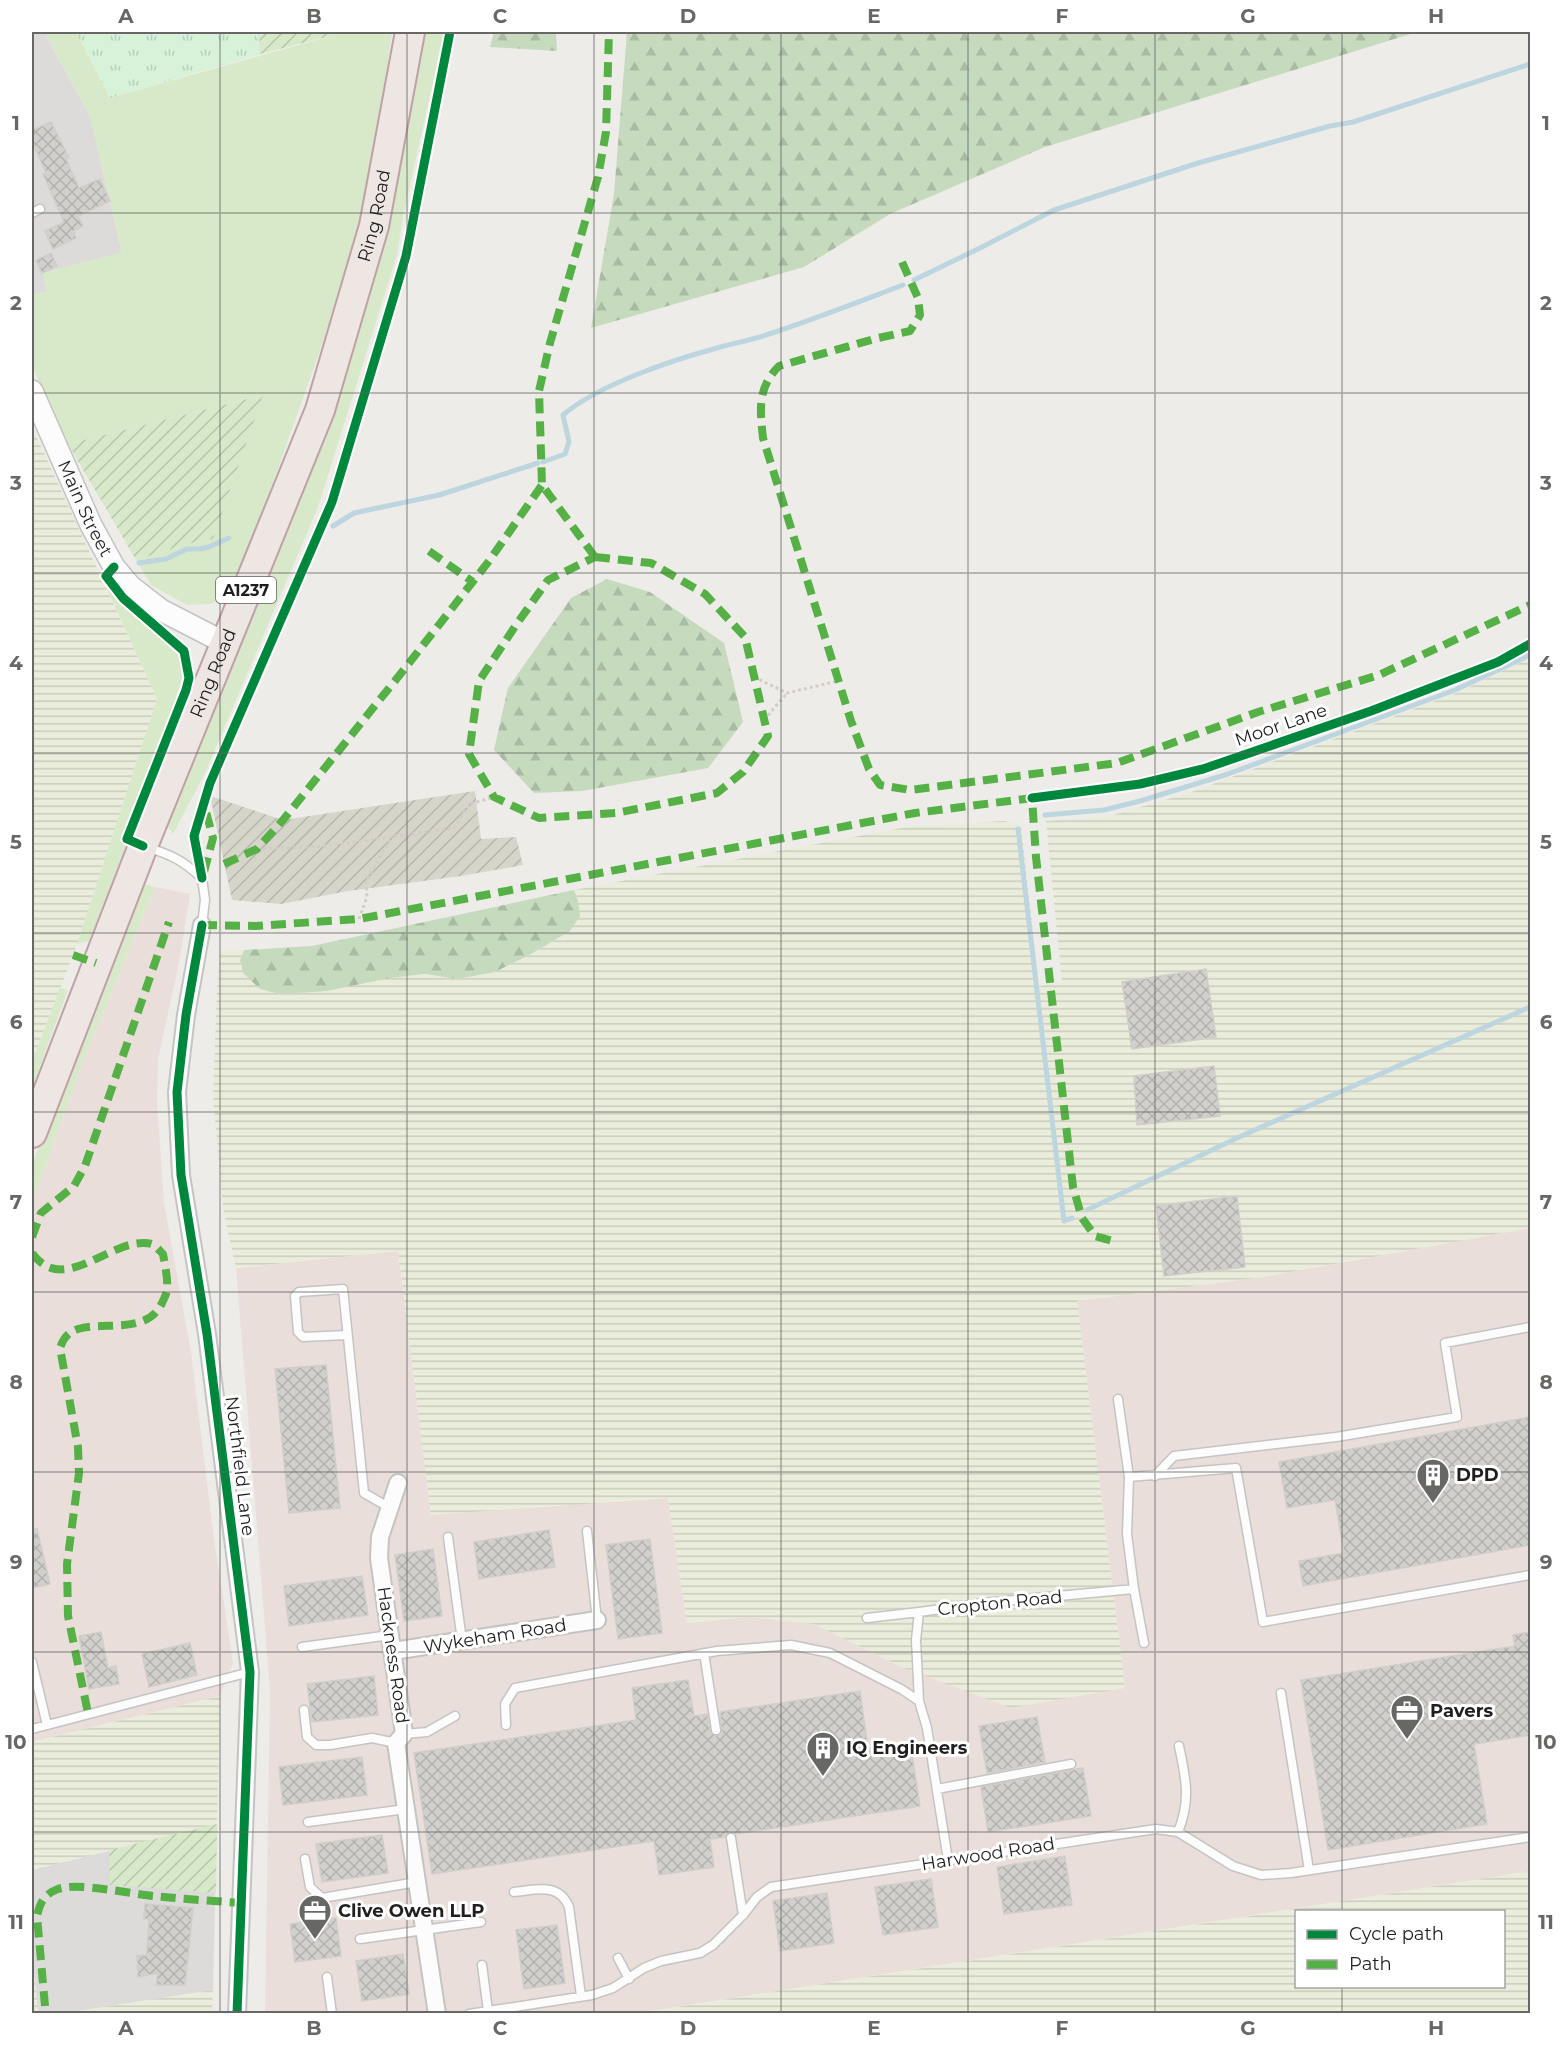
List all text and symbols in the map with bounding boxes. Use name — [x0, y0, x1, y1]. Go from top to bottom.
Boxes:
text: A — [117, 4, 134, 28]
text: B — [306, 4, 322, 28]
text: C — [493, 4, 508, 28]
text: D — [680, 4, 696, 28]
text: E — [867, 4, 881, 28]
text: F — [1056, 4, 1069, 28]
text: G — [1240, 4, 1256, 28]
text: H — [1428, 4, 1444, 28]
text: 1 — [12, 111, 20, 135]
text: 1 — [1542, 111, 1550, 135]
street label: Ring Road — [353, 168, 395, 265]
text: 2 — [10, 291, 22, 315]
text: 2 — [1540, 291, 1552, 315]
street label: Main Street — [53, 457, 117, 561]
text: 3 — [9, 471, 22, 495]
text: 3 — [1539, 471, 1552, 495]
road number: A1237 — [216, 577, 276, 603]
street label: Ring Road — [185, 626, 241, 721]
text: 4 — [9, 651, 23, 675]
text: 4 — [1539, 651, 1553, 675]
street label: Moor Lane — [1232, 699, 1330, 751]
text: 5 — [10, 830, 22, 854]
text: 5 — [1540, 830, 1552, 854]
text: 6 — [10, 1010, 23, 1034]
text: 6 — [1540, 1010, 1553, 1034]
text: 7 — [10, 1190, 22, 1214]
text: 7 — [1540, 1190, 1552, 1214]
text: 8 — [9, 1370, 23, 1394]
text: 8 — [1539, 1370, 1553, 1394]
street label: Northfield Lane — [221, 1395, 260, 1537]
building icon: DPD — [1415, 1457, 1451, 1504]
place label: DPD — [1456, 1464, 1499, 1486]
text: 9 — [10, 1550, 22, 1574]
text: 9 — [1540, 1550, 1552, 1574]
street label: Hackness Road — [372, 1585, 414, 1725]
street label: Cropton Road — [936, 1586, 1064, 1620]
street label: Wykeham Road — [422, 1614, 568, 1658]
office icon: Pavers — [1389, 1693, 1425, 1740]
place label: Pavers — [1430, 1700, 1493, 1722]
text: 10 — [5, 1730, 27, 1754]
building icon: IQ Engineers — [805, 1730, 841, 1777]
text: 10 — [1535, 1730, 1557, 1754]
place label: IQ Engineers — [846, 1737, 968, 1759]
street label: Harwood Road — [920, 1833, 1056, 1875]
office icon: Clive Owen LLP — [297, 1893, 333, 1940]
place label: Clive Owen LLP — [338, 1900, 484, 1922]
text: 11 — [8, 1910, 24, 1934]
legend — [1295, 1910, 1505, 1988]
text: 11 — [1538, 1910, 1554, 1934]
text: Cycle path — [1349, 1923, 1444, 1945]
text: Path — [1349, 1953, 1392, 1975]
text: A — [117, 2016, 134, 2040]
text: B — [306, 2016, 322, 2040]
text: C — [493, 2016, 508, 2040]
text: D — [680, 2016, 696, 2040]
text: E — [867, 2016, 881, 2040]
text: F — [1056, 2016, 1069, 2040]
text: G — [1240, 2016, 1256, 2040]
text: H — [1428, 2016, 1444, 2040]

